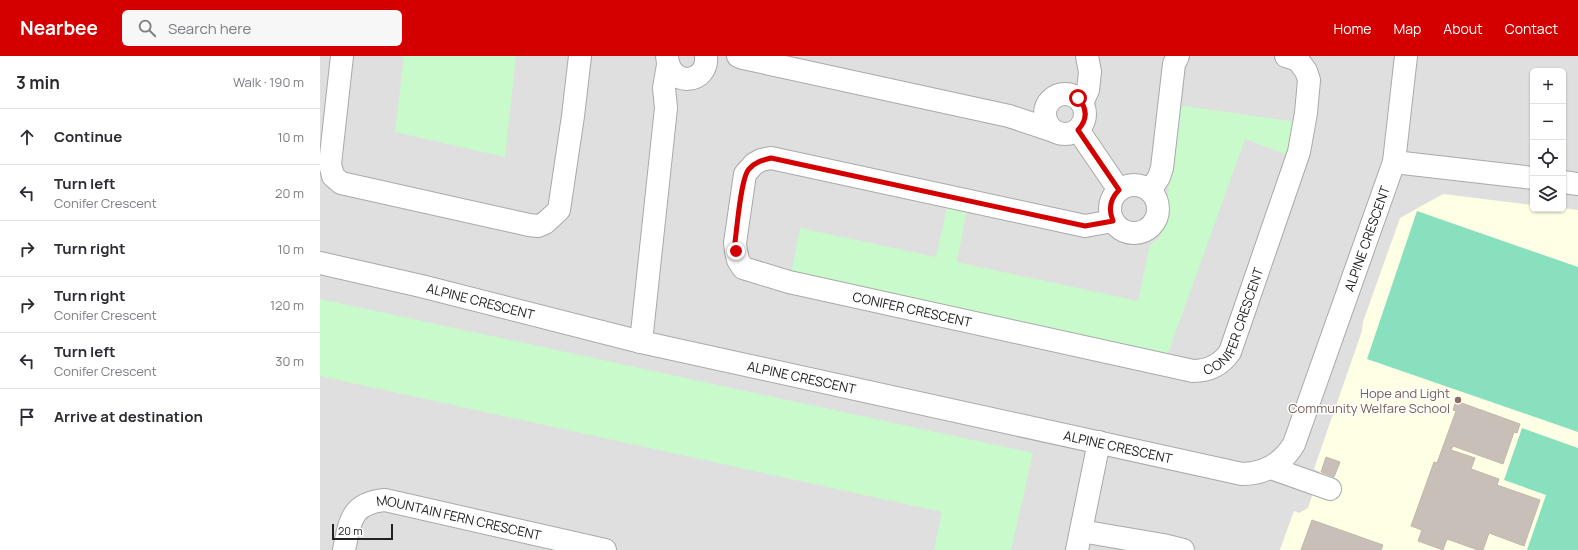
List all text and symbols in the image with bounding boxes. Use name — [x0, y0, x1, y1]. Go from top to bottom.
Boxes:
search box — [122, 10, 402, 46]
text: Nearbee — [20, 15, 98, 41]
icon: search — [136, 17, 158, 39]
text: Search here — [168, 18, 251, 39]
text: Home — [1334, 19, 1371, 38]
text: Map — [1393, 19, 1421, 38]
text: About — [1443, 19, 1483, 38]
text: Contact — [1505, 19, 1558, 38]
map controls — [1530, 68, 1566, 212]
button: + — [1530, 68, 1566, 104]
text: 3 min — [16, 71, 60, 94]
text: Walk · 190 m — [233, 73, 304, 91]
route start — [1069, 89, 1087, 107]
button: − — [1530, 104, 1566, 140]
icon: ahead — [16, 126, 38, 148]
text: Continue — [54, 126, 122, 147]
text: 10 m — [277, 128, 304, 146]
button: locate — [1530, 140, 1566, 176]
text: Turn left — [54, 173, 116, 194]
button: layers — [1530, 176, 1566, 212]
icon: left — [16, 182, 38, 204]
street label: ALPINE CRESCENT — [1340, 183, 1394, 294]
text: 20 m — [275, 184, 304, 202]
text: Conifer Crescent — [54, 194, 157, 212]
icon: right — [16, 238, 38, 260]
text: Turn right — [54, 238, 125, 259]
text: 10 m — [277, 240, 304, 258]
route end — [727, 242, 745, 260]
street label: CONIFER CRESCENT — [1201, 265, 1268, 379]
street label: ALPINE CRESCENT — [425, 279, 537, 324]
text: Turn right — [54, 285, 125, 306]
street label: CONIFER CRESCENT — [851, 287, 974, 331]
icon: right — [16, 294, 38, 316]
text: 120 m — [270, 296, 304, 314]
text: Conifer Crescent — [54, 306, 157, 324]
text: Turn left — [54, 341, 116, 362]
icon: left — [16, 350, 38, 372]
text: 30 m — [275, 352, 304, 370]
street label: ALPINE CRESCENT — [746, 357, 858, 398]
text: Conifer Crescent — [54, 362, 157, 380]
place label: Hope and Light Community Welfare School — [1288, 384, 1450, 417]
marker: Hope and Light Community Welfare School — [1453, 395, 1463, 405]
icon: arrive — [16, 406, 38, 428]
text: Arrive at destination — [54, 406, 203, 427]
street label: ALPINE CRESCENT — [1062, 426, 1174, 467]
street label: MOUNTAIN FERN CRESCENT — [375, 491, 543, 544]
scale bar — [332, 522, 393, 541]
text: 20 m — [338, 523, 363, 538]

